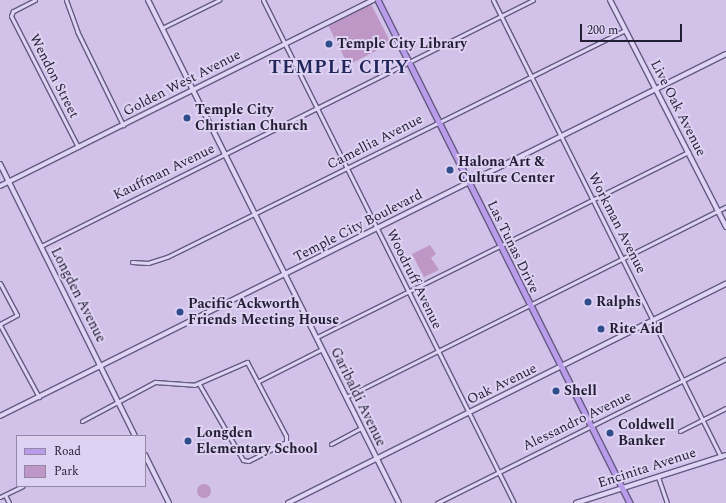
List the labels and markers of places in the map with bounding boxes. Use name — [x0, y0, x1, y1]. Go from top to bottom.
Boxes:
place label: Temple City Library — [337, 36, 467, 52]
marker: Temple City Library — [324, 39, 334, 49]
place label: Temple City Christian Church — [195, 102, 308, 134]
marker: Temple City Christian Church — [182, 113, 192, 123]
place label: Halona Art & Culture Center — [458, 154, 555, 186]
marker: Halona Art & Culture Center — [445, 165, 455, 175]
place label: Ralphs — [596, 294, 641, 310]
place label: Pacific Ackworth Friends Meeting House — [188, 296, 339, 328]
marker: Ralphs — [583, 297, 593, 307]
marker: Pacific Ackworth Friends Meeting House — [175, 307, 185, 317]
place label: Rite Aid — [609, 321, 663, 337]
marker: Rite Aid — [596, 324, 606, 334]
place label: Shell — [564, 383, 597, 399]
marker: Shell — [551, 386, 561, 396]
place label: Coldwell Banker — [618, 417, 675, 450]
place label: Longden Elementary School — [196, 425, 318, 458]
marker: Coldwell Banker — [605, 428, 615, 438]
marker: Longden Elementary School — [183, 436, 193, 446]

